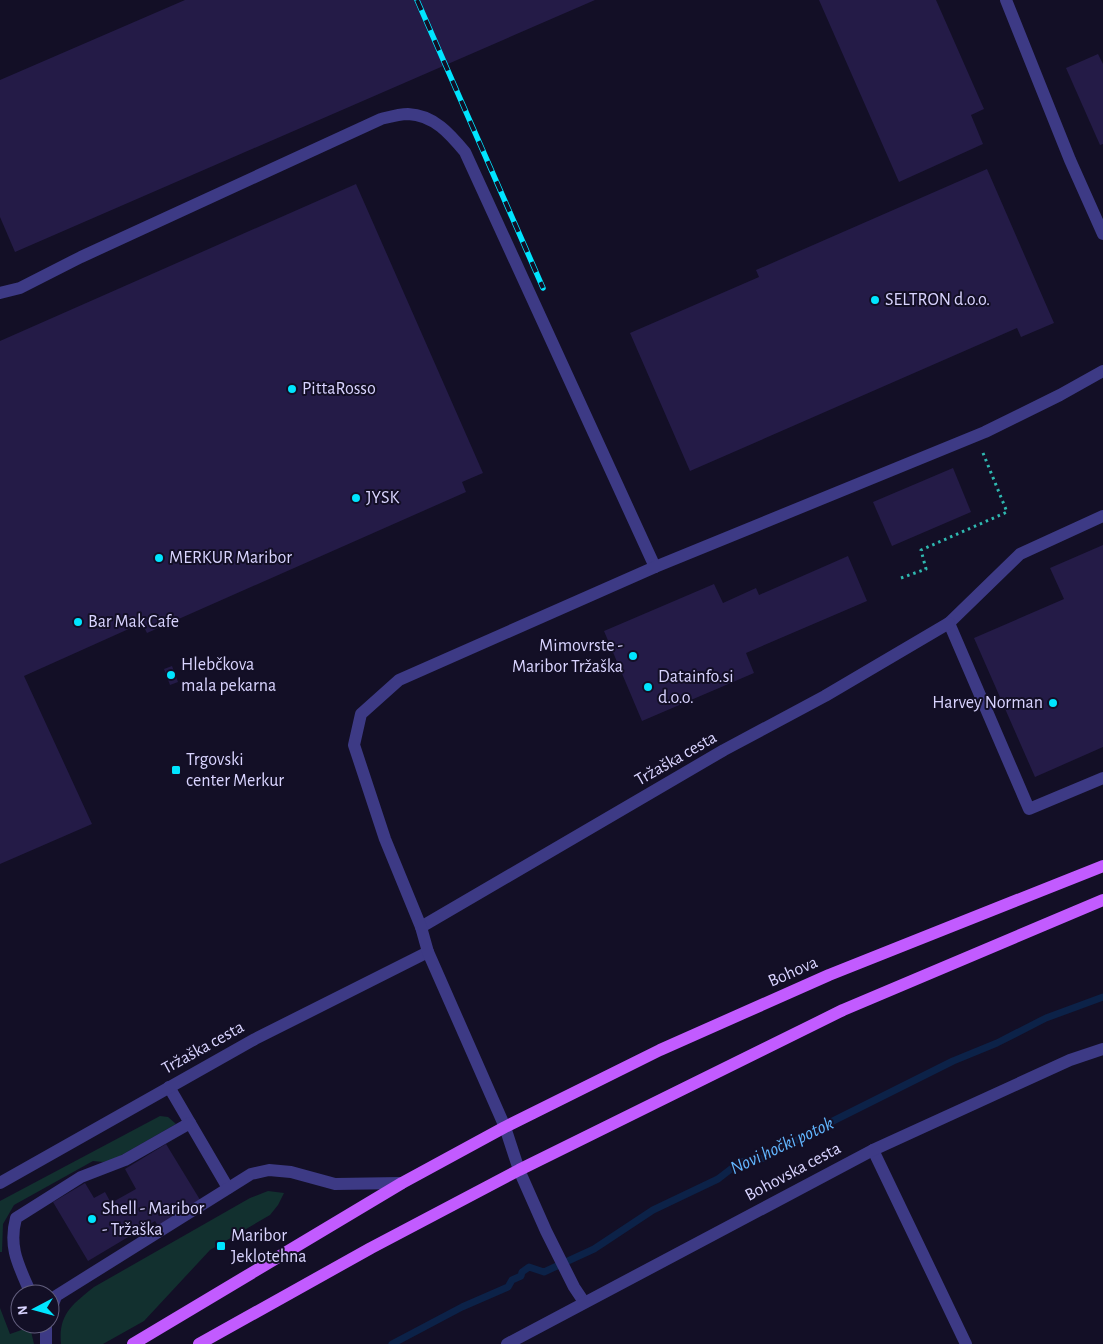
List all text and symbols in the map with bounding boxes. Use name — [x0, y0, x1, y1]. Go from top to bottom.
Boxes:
place label: SELTRON d.o.o. — [885, 291, 990, 309]
marker: SELTRON d.o.o. — [869, 294, 881, 306]
place label: PittaRosso — [302, 380, 376, 398]
marker: PittaRosso — [286, 383, 298, 395]
place label: JYSK — [366, 489, 400, 507]
marker: JYSK — [350, 492, 362, 504]
place label: MERKUR Maribor — [169, 549, 292, 567]
marker: MERKUR Maribor — [153, 552, 165, 564]
place label: Bar Mak Cafe — [88, 613, 179, 631]
marker: Bar Mak Cafe — [72, 616, 84, 628]
place label: Mimovrste - Maribor Tržaška — [512, 637, 623, 676]
marker: Mimovrste - Maribor Tržaška — [627, 650, 639, 662]
place label: Hlebčkova mala pekarna — [181, 656, 276, 695]
place label: Datainfo.si d.o.o. — [658, 668, 734, 707]
marker: Hlebčkova mala pekarna — [165, 669, 177, 681]
marker: Datainfo.si d.o.o. — [642, 681, 654, 693]
place label: Harvey Norman — [932, 694, 1043, 712]
marker: Harvey Norman — [1047, 697, 1059, 709]
street label: Tržaška cesta — [632, 728, 720, 790]
place label: Trgovski center Merkur — [186, 751, 284, 790]
marker: Trgovski center Merkur — [170, 764, 182, 776]
street label: Bohova — [766, 953, 820, 991]
street label: Tržaška cesta — [159, 1018, 247, 1078]
water label: Novi hočki potok — [727, 1114, 837, 1178]
street label: Bohovska cesta — [742, 1139, 844, 1205]
place label: Shell - Maribor - Tržaška — [102, 1200, 205, 1239]
marker: Shell - Maribor - Tržaška — [86, 1213, 98, 1225]
place label: Maribor Jeklotehna — [231, 1227, 307, 1266]
marker: Maribor Jeklotehna — [215, 1240, 227, 1252]
north arrow — [10, 1284, 60, 1334]
text: N — [16, 1305, 31, 1316]

